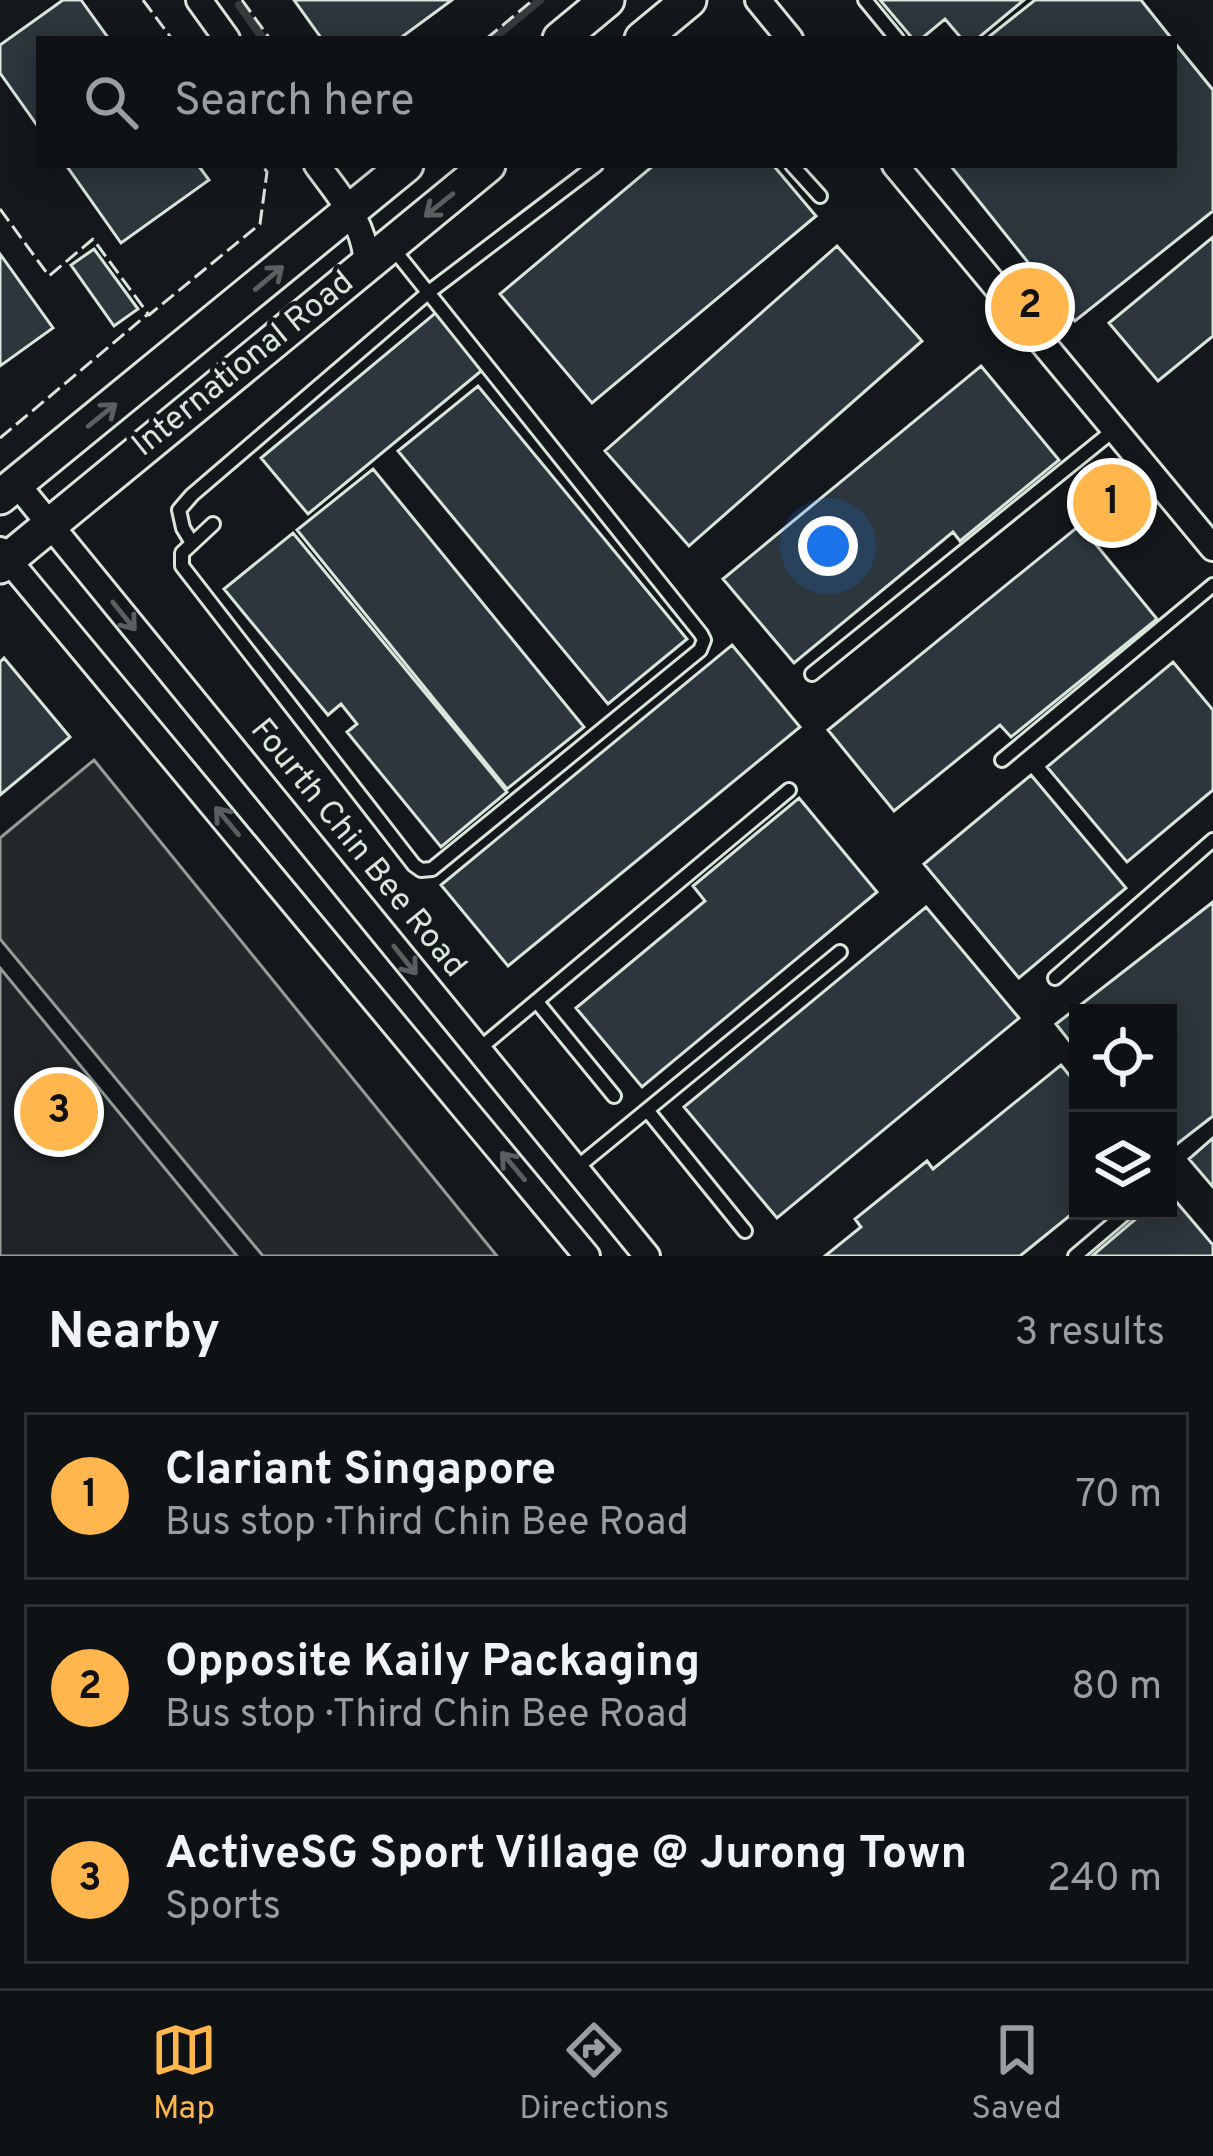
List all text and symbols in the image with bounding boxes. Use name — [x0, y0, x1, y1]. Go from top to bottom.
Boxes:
search box — [36, 36, 1177, 168]
icon: search — [78, 69, 144, 135]
text: Search here — [174, 74, 414, 131]
one-way arrow — [424, 191, 455, 218]
pin: 2 — [991, 262, 1069, 352]
street label: International Road — [125, 263, 363, 467]
one-way arrow — [253, 265, 284, 293]
one-way arrow — [86, 401, 117, 429]
pin: 1 — [1073, 458, 1151, 548]
your location — [798, 516, 858, 576]
one-way arrow — [110, 599, 137, 631]
street label: Fourth Chin Bee Road — [240, 711, 474, 987]
one-way arrow — [214, 806, 241, 837]
one-way arrow — [391, 944, 418, 975]
map controls — [1069, 1004, 1177, 1220]
button: locate — [1069, 1004, 1177, 1112]
pin: 3 — [20, 1067, 98, 1157]
button: layers — [1069, 1112, 1177, 1220]
one-way arrow — [499, 1151, 527, 1182]
text: Nearby — [48, 1302, 220, 1367]
text: 3 results — [1015, 1310, 1165, 1359]
text: Clariant Singapore — [165, 1443, 556, 1500]
text: 1 — [82, 1472, 98, 1521]
text: 70 m — [1076, 1472, 1162, 1521]
text: Bus stop · Third Chin Bee Road — [165, 1500, 689, 1549]
text: Opposite Kaily Packaging — [165, 1635, 700, 1692]
text: 2 — [78, 1664, 102, 1713]
text: 80 m — [1071, 1664, 1162, 1713]
text: Bus stop · Third Chin Bee Road — [165, 1692, 689, 1741]
text: ActiveSG Sport Village @ Jurong Town — [165, 1827, 967, 1884]
text: 3 — [78, 1856, 102, 1905]
text: 240 m — [1047, 1856, 1162, 1905]
text: Sports — [165, 1884, 281, 1933]
tab: Map — [151, 2017, 217, 2131]
tab: Directions — [519, 2017, 669, 2131]
tab: Saved — [971, 2017, 1062, 2131]

